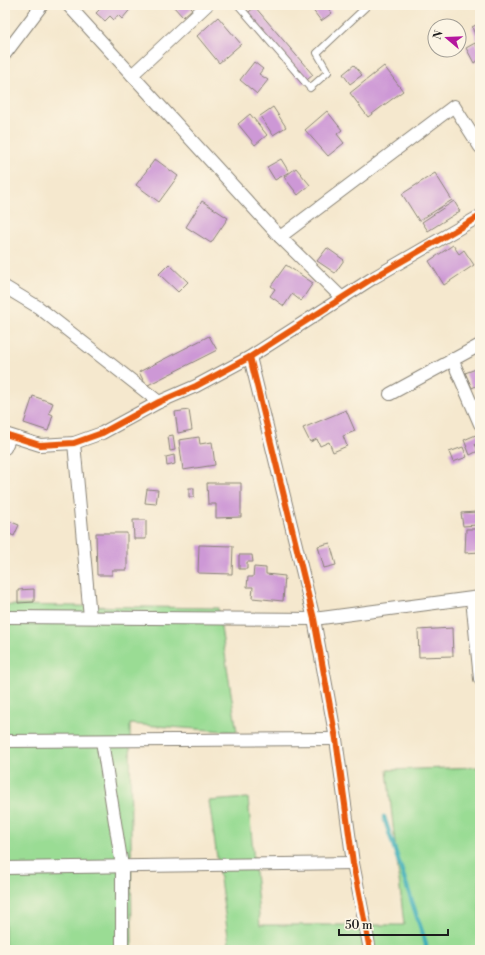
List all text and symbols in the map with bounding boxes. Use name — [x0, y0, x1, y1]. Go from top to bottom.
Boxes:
north arrow — [427, 18, 467, 58]
text: N — [430, 28, 447, 41]
scale bar — [339, 911, 448, 937]
text: 50 m — [345, 918, 373, 933]

